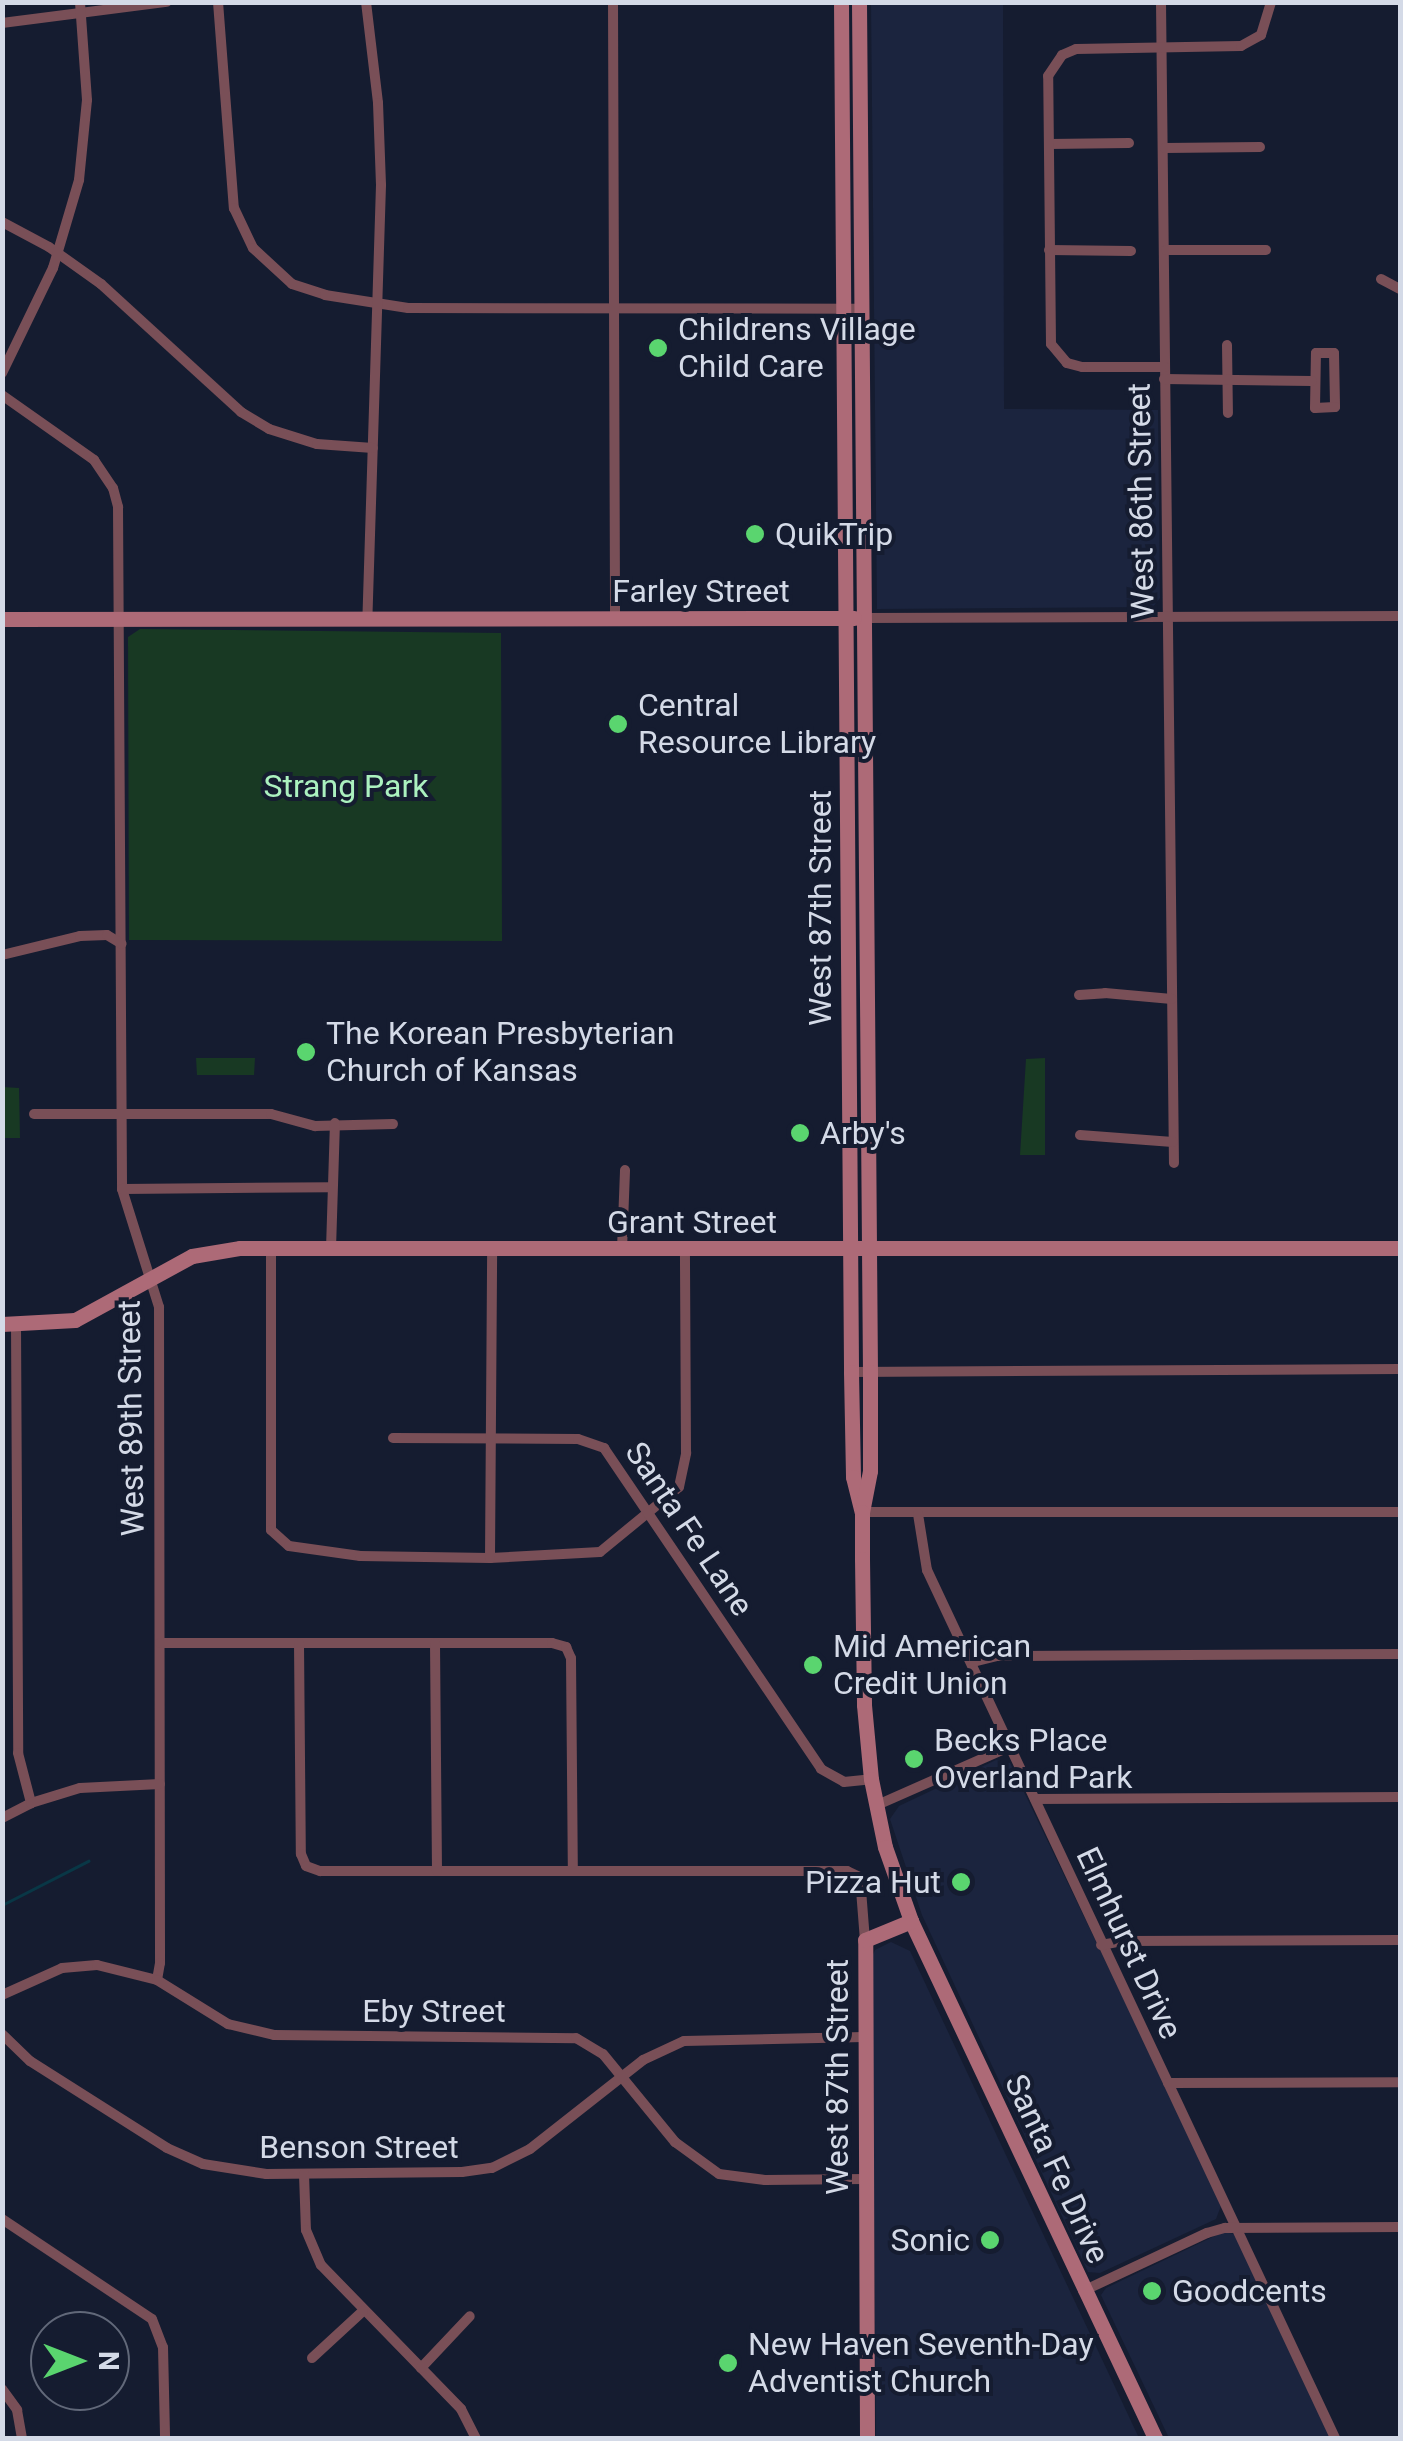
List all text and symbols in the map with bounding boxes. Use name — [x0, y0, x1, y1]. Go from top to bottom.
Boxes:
place label: Childrens Village Child Care — [678, 311, 916, 386]
marker: Childrens Village Child Care — [647, 337, 669, 359]
street label: West 86th Street — [1120, 383, 1162, 619]
place label: QuikTrip — [775, 515, 893, 553]
marker: QuikTrip — [744, 523, 766, 545]
street label: Farley Street — [612, 572, 790, 610]
place label: Central Resource Library — [638, 687, 876, 762]
marker: Central Resource Library — [607, 713, 629, 735]
park label: Strang Park — [263, 767, 429, 805]
street label: West 87th Street — [801, 790, 839, 1026]
place label: The Korean Presbyterian Church of Kansas — [326, 1015, 674, 1090]
marker: The Korean Presbyterian Church of Kansas — [295, 1041, 317, 1063]
place label: Arby's — [820, 1114, 906, 1152]
marker: Arby's — [789, 1122, 811, 1144]
street label: Grant Street — [607, 1203, 777, 1241]
street label: West 89th Street — [110, 1300, 152, 1536]
street label: Santa Fe Lane — [617, 1435, 761, 1623]
place label: Mid American Credit Union — [833, 1628, 1031, 1703]
marker: Mid American Credit Union — [802, 1654, 824, 1676]
place label: Becks Place Overland Park — [934, 1722, 1132, 1797]
marker: Becks Place Overland Park — [903, 1748, 925, 1770]
street label: Elmhurst Drive — [1068, 1841, 1190, 2045]
place label: Pizza Hut — [805, 1863, 941, 1901]
marker: Pizza Hut — [950, 1871, 972, 1893]
street label: West 87th Street — [818, 1959, 856, 2195]
street label: Eby Street — [362, 1992, 506, 2030]
street label: Santa Fe Drive — [996, 2068, 1118, 2270]
street label: Benson Street — [259, 2128, 459, 2166]
place label: Sonic — [891, 2221, 970, 2259]
marker: Sonic — [979, 2229, 1001, 2251]
place label: Goodcents — [1172, 2272, 1327, 2310]
marker: Goodcents — [1141, 2280, 1163, 2302]
north arrow — [30, 2311, 130, 2411]
place label: New Haven Seventh-Day Adventist Church — [748, 2326, 1094, 2401]
text: N — [92, 2351, 125, 2371]
marker: New Haven Seventh-Day Adventist Church — [717, 2352, 739, 2374]

